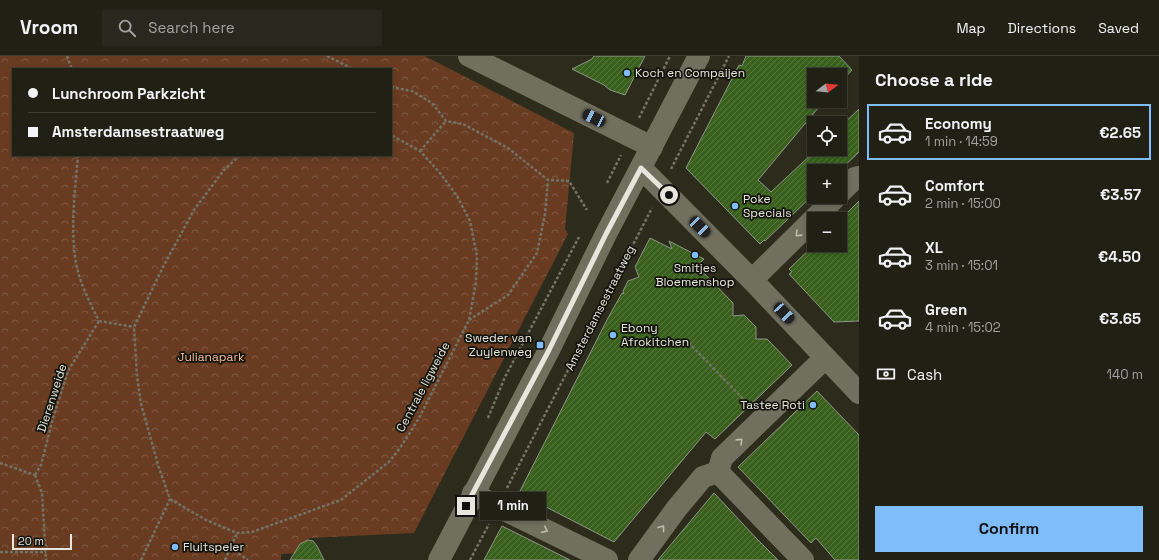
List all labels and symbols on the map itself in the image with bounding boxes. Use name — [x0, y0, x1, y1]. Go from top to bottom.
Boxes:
place label: Koch en Compaijen — [635, 65, 745, 81]
marker: Koch en Compaijen — [622, 68, 632, 78]
north arrow — [807, 68, 847, 108]
car — [581, 107, 607, 129]
route start — [660, 186, 678, 204]
place label: Poke Specials — [743, 191, 791, 221]
marker: Poke Specials — [730, 201, 740, 211]
car — [687, 214, 713, 240]
one-way arrow — [795, 229, 803, 237]
street label: Amsterdamsestraatweg — [561, 243, 639, 373]
marker: Smitjes Bloemenshop — [690, 250, 700, 260]
place label: Smitjes Bloemenshop — [656, 260, 735, 290]
car — [771, 300, 797, 326]
place label: Ebony Afrokitchen — [621, 320, 689, 350]
place label: Sweder van Zuylenweg — [465, 330, 532, 360]
marker: Ebony Afrokitchen — [608, 330, 618, 340]
street label: Centrale ligweide — [393, 339, 453, 435]
marker: Sweder van Zuylenweg — [535, 340, 545, 350]
park label: Julianapark — [178, 349, 245, 365]
street label: Dierenweide — [33, 362, 71, 434]
place label: Tastee Roti — [740, 397, 805, 413]
marker: Tastee Roti — [808, 400, 818, 410]
one-way arrow — [735, 438, 743, 446]
callout: 1 min — [480, 492, 546, 520]
route end — [457, 497, 475, 515]
one-way arrow — [541, 525, 549, 533]
one-way arrow — [657, 526, 664, 533]
scale bar — [12, 532, 72, 551]
place label: Fluitspeler — [183, 539, 244, 555]
marker: Fluitspeler — [170, 542, 180, 552]

